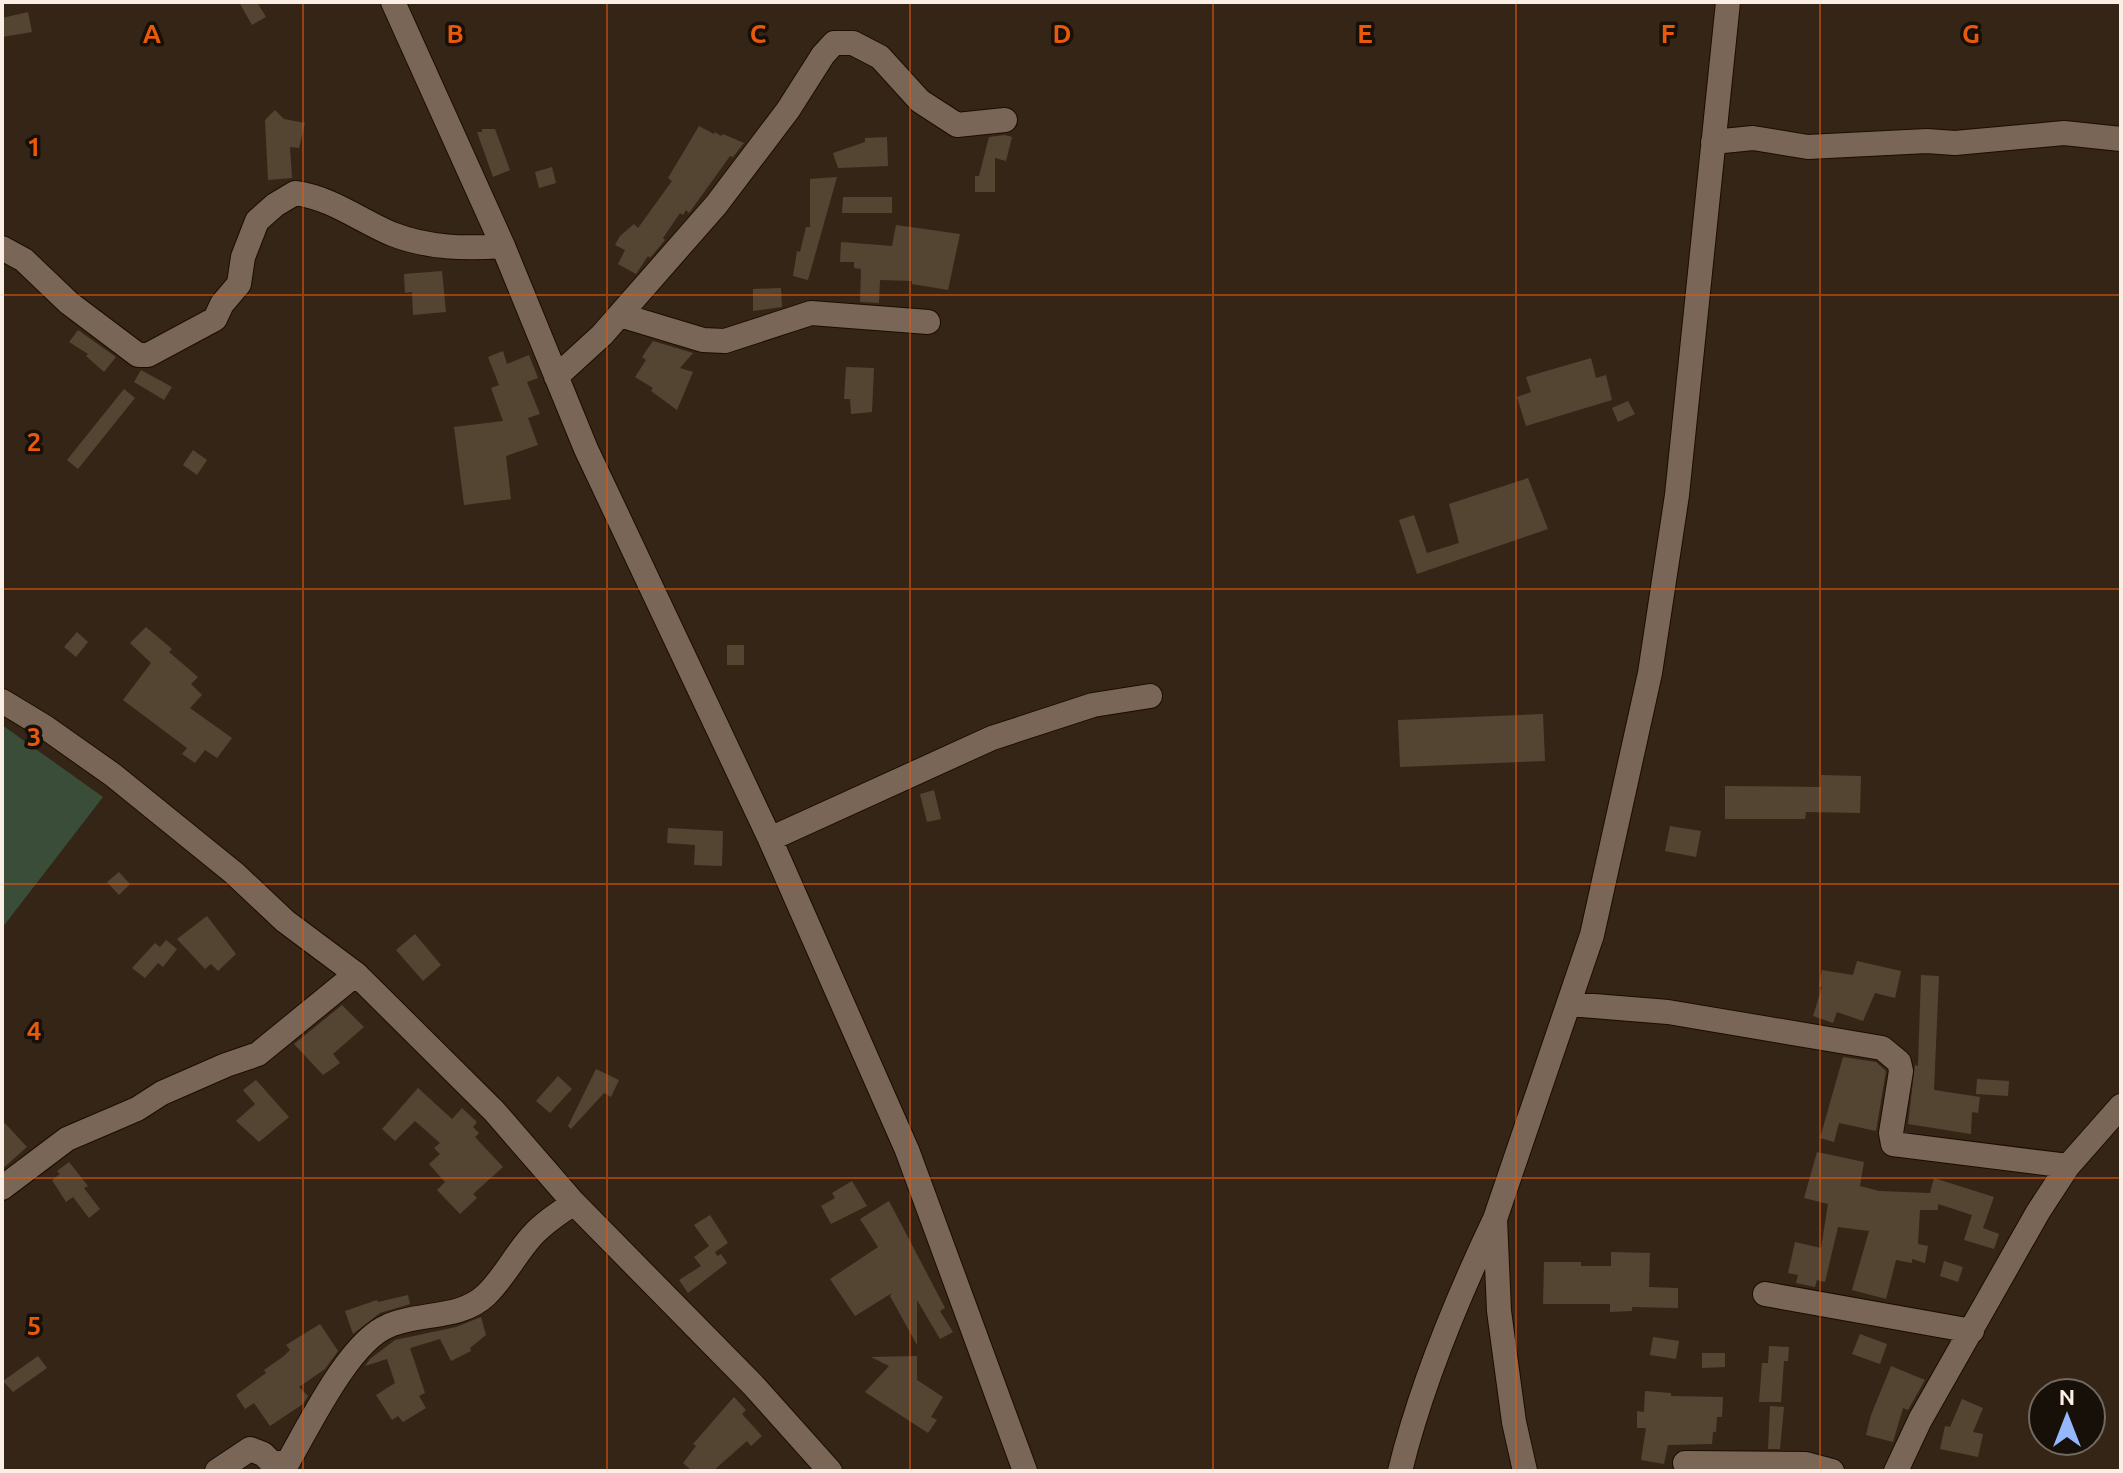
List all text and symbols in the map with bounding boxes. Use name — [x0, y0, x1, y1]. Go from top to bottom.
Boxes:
text: A — [143, 19, 162, 48]
text: B — [446, 19, 464, 48]
text: C — [750, 19, 767, 48]
text: D — [1053, 19, 1071, 48]
text: E — [1357, 19, 1373, 48]
text: F — [1661, 19, 1675, 48]
text: G — [1962, 19, 1980, 48]
text: 1 — [27, 132, 41, 161]
text: 2 — [27, 427, 41, 456]
text: 3 — [27, 722, 41, 751]
text: 4 — [27, 1016, 41, 1045]
text: 5 — [27, 1311, 41, 1340]
north arrow — [2027, 1377, 2107, 1457]
text: N — [2059, 1384, 2075, 1409]

